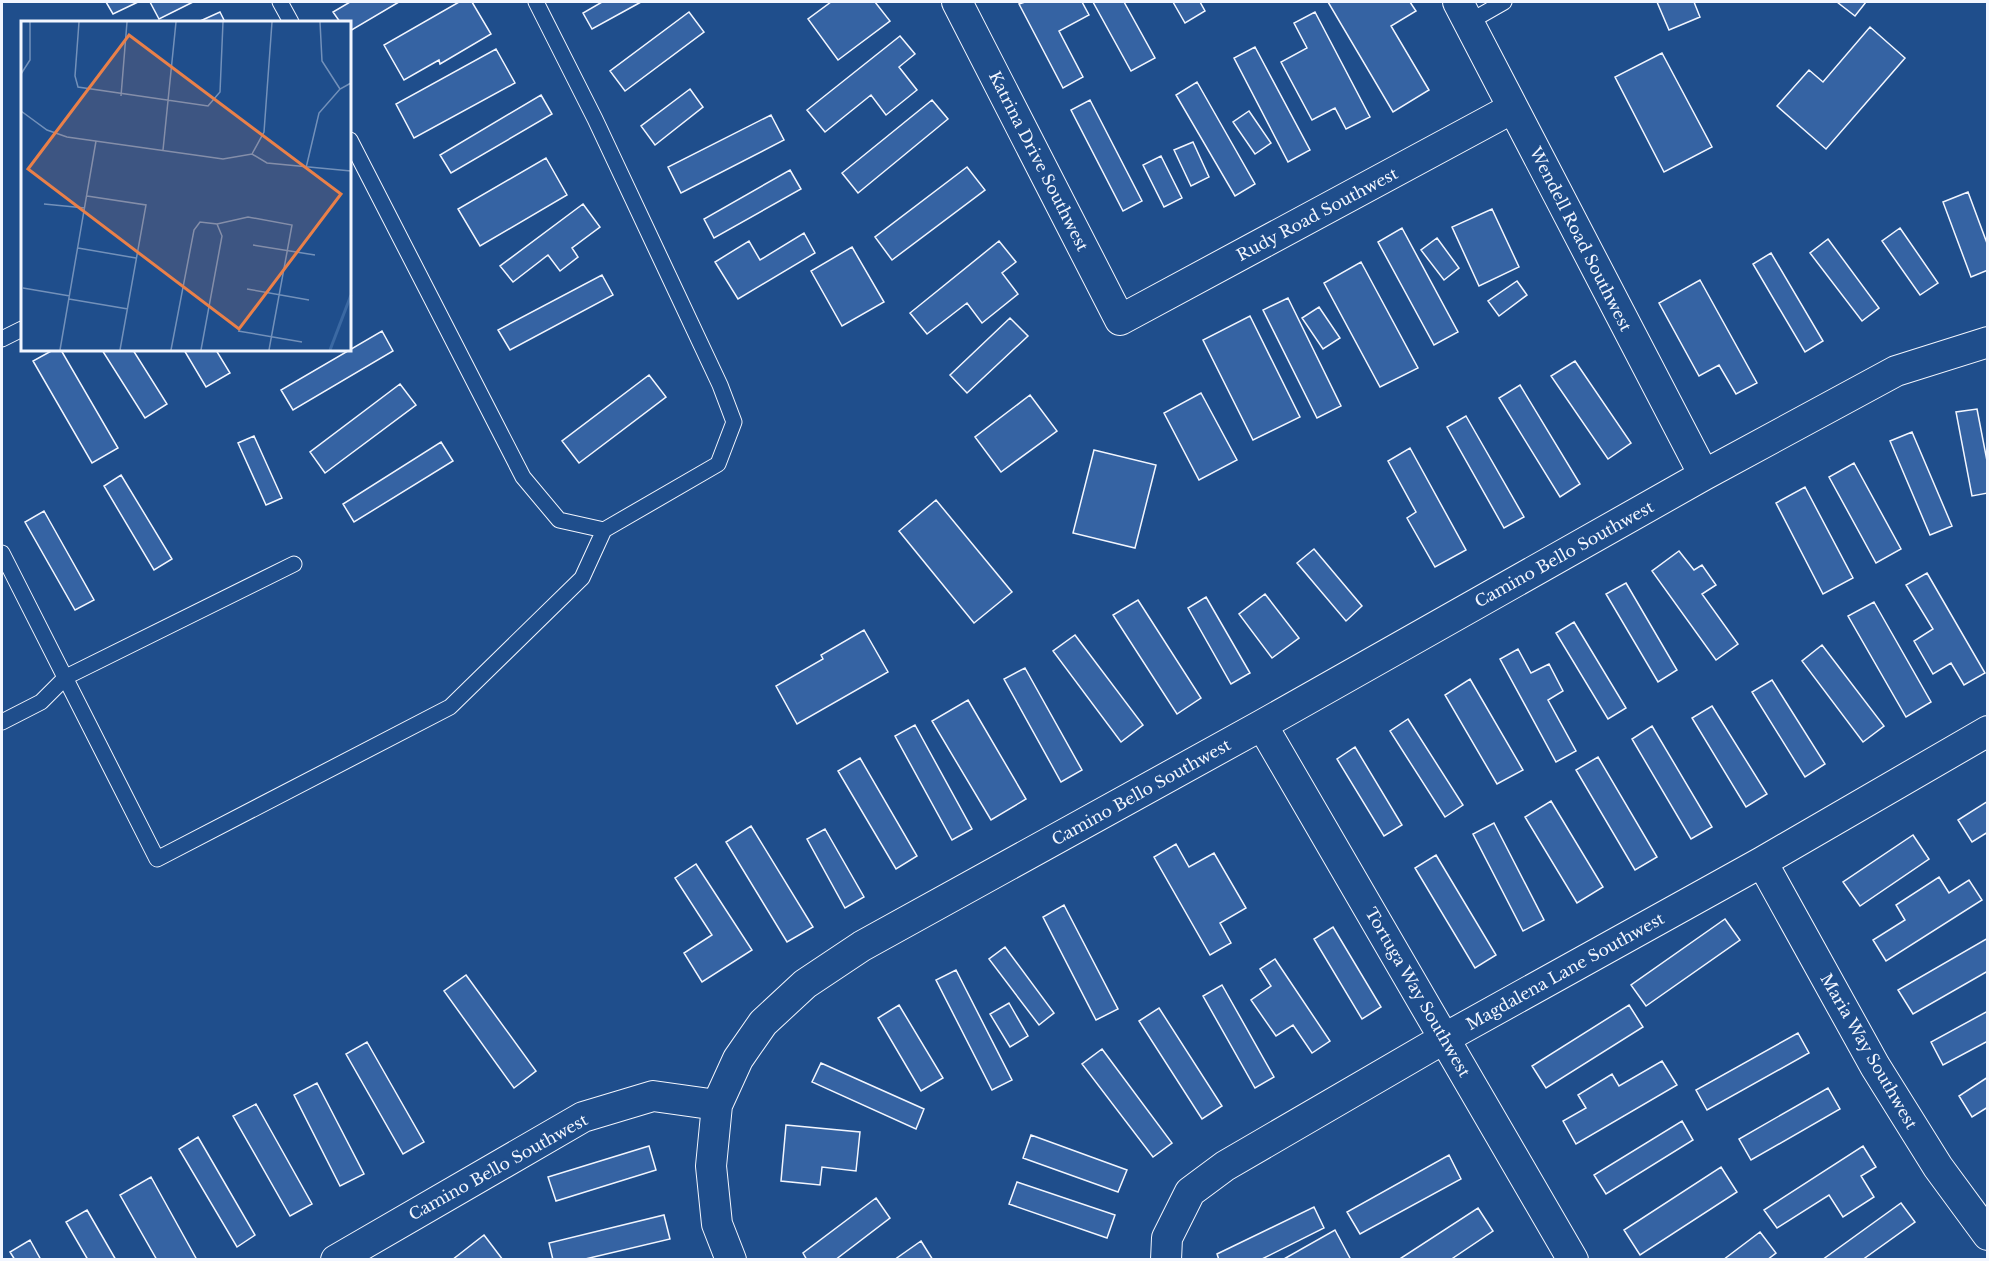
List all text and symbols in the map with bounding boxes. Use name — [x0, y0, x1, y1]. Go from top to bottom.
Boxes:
inset map — [21, 21, 351, 351]
street label: Katrina Drive Southwest — [985, 68, 1093, 254]
street label: Wendell Road Southwest — [1525, 143, 1636, 334]
street label: Rudy Road Southwest — [1233, 163, 1401, 265]
street label: Camino Bello Southwest — [1471, 496, 1657, 612]
street label: Camino Bello Southwest — [1048, 734, 1234, 850]
street label: Tortuga Way Southwest — [1361, 904, 1475, 1080]
street label: Magdalena Lane Southwest — [1462, 908, 1668, 1034]
street label: Maria Way Southwest — [1816, 970, 1922, 1132]
street label: Camino Bello Southwest — [405, 1109, 591, 1225]

